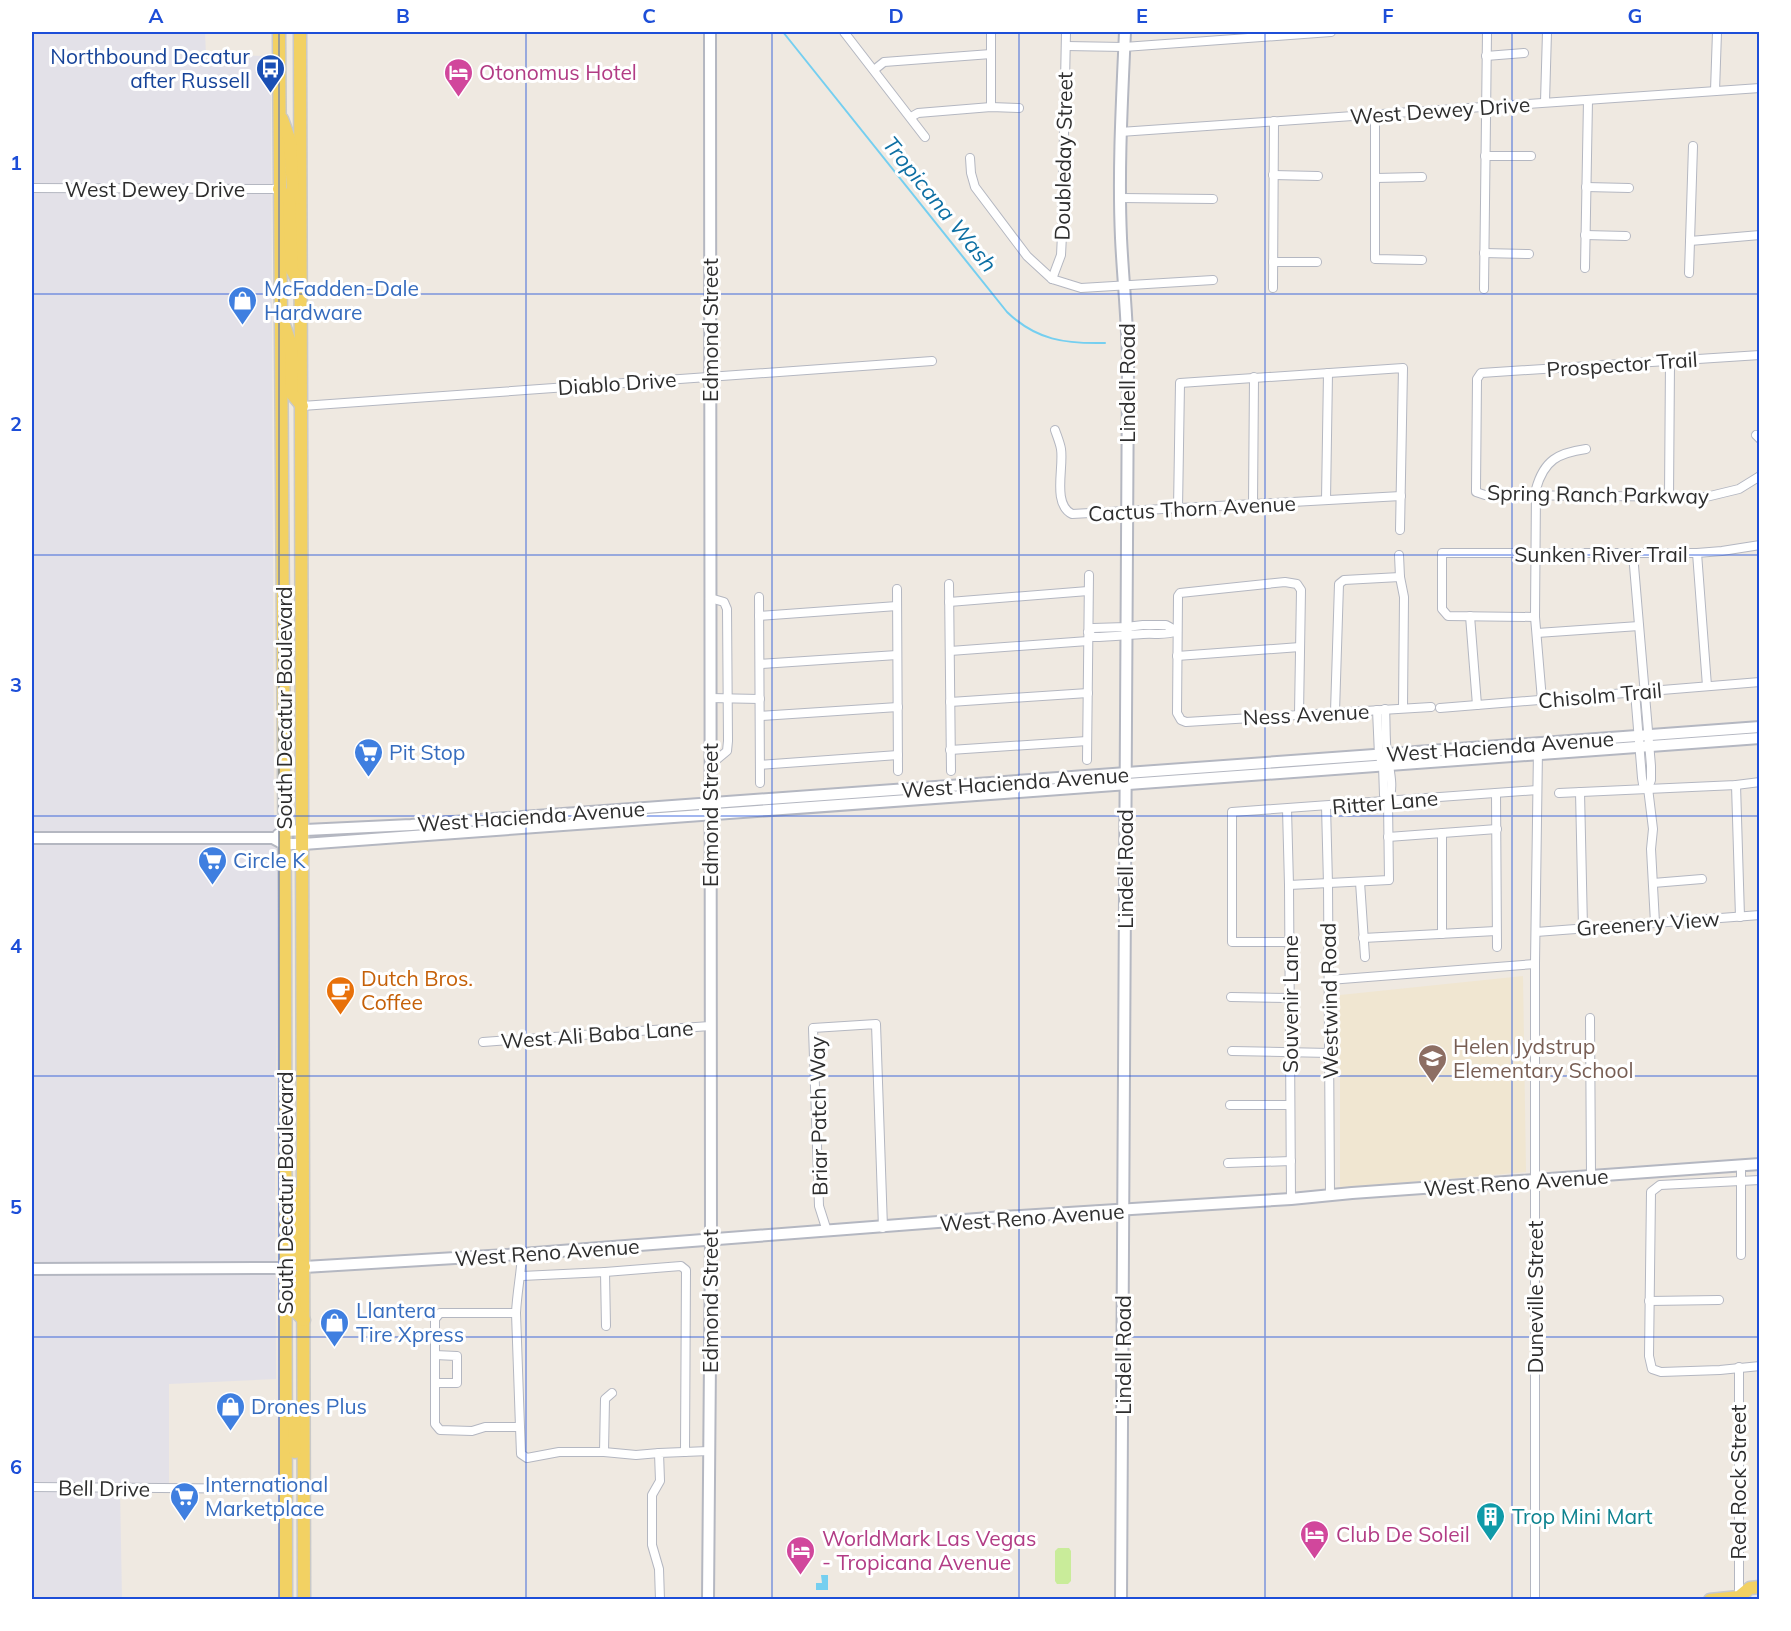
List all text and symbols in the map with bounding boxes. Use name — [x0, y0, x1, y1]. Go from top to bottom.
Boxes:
text: A — [149, 3, 164, 28]
text: B — [396, 3, 410, 28]
text: C — [642, 3, 656, 28]
text: D — [888, 3, 904, 28]
text: E — [1136, 3, 1148, 28]
text: F — [1382, 3, 1394, 28]
text: G — [1628, 3, 1642, 28]
place label: Northbound Decatur after Russell — [50, 43, 250, 93]
bus stop icon: Northbound Decatur after Russell — [255, 52, 287, 94]
hotel icon: Otonomus Hotel — [442, 56, 474, 98]
place label: Otonomus Hotel — [479, 59, 637, 85]
street label: Doubleday Street — [1049, 71, 1077, 241]
street label: West Dewey Drive — [1349, 91, 1531, 129]
water label: Tropicana Wash — [877, 130, 1003, 278]
text: 1 — [10, 150, 22, 175]
street label: West Dewey Drive — [65, 176, 245, 202]
street label: Edmond Street — [697, 258, 723, 402]
place label: McFadden-Dale Hardware — [264, 275, 419, 325]
shop icon: McFadden-Dale Hardware — [227, 284, 259, 326]
street label: Lindell Road — [1114, 323, 1140, 443]
street label: Prospector Trail — [1546, 346, 1698, 382]
street label: Diablo Drive — [557, 366, 677, 400]
text: 2 — [10, 411, 22, 436]
street label: Spring Ranch Parkway — [1487, 479, 1709, 509]
street label: Cactus Thorn Avenue — [1087, 490, 1297, 526]
street label: Sunken River Trail — [1514, 541, 1688, 567]
street label: South Decatur Boulevard — [271, 586, 297, 830]
text: 3 — [10, 672, 22, 697]
street label: Chisolm Trail — [1537, 677, 1663, 713]
street label: Ness Avenue — [1242, 698, 1370, 730]
street label: West Hacienda Avenue — [1385, 725, 1615, 767]
supermarket icon: Pit Stop — [352, 736, 384, 778]
place label: Pit Stop — [389, 739, 465, 765]
street label: Edmond Street — [697, 743, 723, 887]
street label: West Hacienda Avenue — [900, 761, 1130, 803]
street label: Ritter Lane — [1331, 784, 1439, 820]
street label: West Hacienda Avenue — [416, 795, 646, 837]
street label: Lindell Road — [1112, 809, 1138, 929]
supermarket icon: Circle K — [196, 844, 228, 886]
place label: Circle K — [233, 847, 306, 873]
street label: Greenery View — [1576, 905, 1720, 941]
street label: Westwind Road — [1315, 923, 1343, 1079]
text: 4 — [10, 933, 22, 958]
street label: Souvenir Lane — [1277, 935, 1303, 1073]
place label: Dutch Bros. Coffee — [361, 965, 473, 1015]
cafe icon: Dutch Bros. Coffee — [324, 974, 356, 1016]
street label: West Ali Baba Lane — [500, 1014, 694, 1054]
place label: Helen Jydstrup Elementary School — [1453, 1033, 1634, 1083]
street label: Briar Patch Way — [804, 1036, 832, 1196]
school or university icon: Helen Jydstrup Elementary School — [1416, 1042, 1448, 1084]
street label: South Decatur Boulevard — [272, 1071, 298, 1315]
street label: West Reno Avenue — [1423, 1163, 1609, 1201]
text: 5 — [10, 1194, 22, 1219]
street label: West Reno Avenue — [939, 1198, 1125, 1236]
street label: Duneville Street — [1522, 1221, 1548, 1373]
street label: Edmond Street — [697, 1229, 723, 1373]
street label: West Reno Avenue — [454, 1233, 640, 1271]
street label: Lindell Road — [1110, 1295, 1136, 1415]
place label: Llantera Tire Xpress — [356, 1297, 464, 1347]
shop icon: Llantera Tire Xpress — [319, 1306, 351, 1348]
shop icon: Drones Plus — [214, 1390, 246, 1432]
place label: Drones Plus — [251, 1393, 367, 1419]
street label: Red Rock Street — [1725, 1405, 1751, 1559]
text: 6 — [10, 1454, 22, 1479]
place label: International Marketplace — [205, 1471, 328, 1521]
street label: Bell Drive — [58, 1474, 150, 1502]
supermarket icon: International Marketplace — [168, 1480, 200, 1522]
building icon: Trop Mini Mart — [1475, 1500, 1507, 1542]
place label: Trop Mini Mart — [1512, 1503, 1653, 1529]
hotel icon: Club De Soleil — [1299, 1518, 1331, 1560]
place label: Club De Soleil — [1336, 1521, 1470, 1547]
place label: WorldMark Las Vegas - Tropicana Avenue — [822, 1525, 1036, 1575]
hotel icon: WorldMark Las Vegas - Tropicana Avenue — [785, 1534, 817, 1576]

